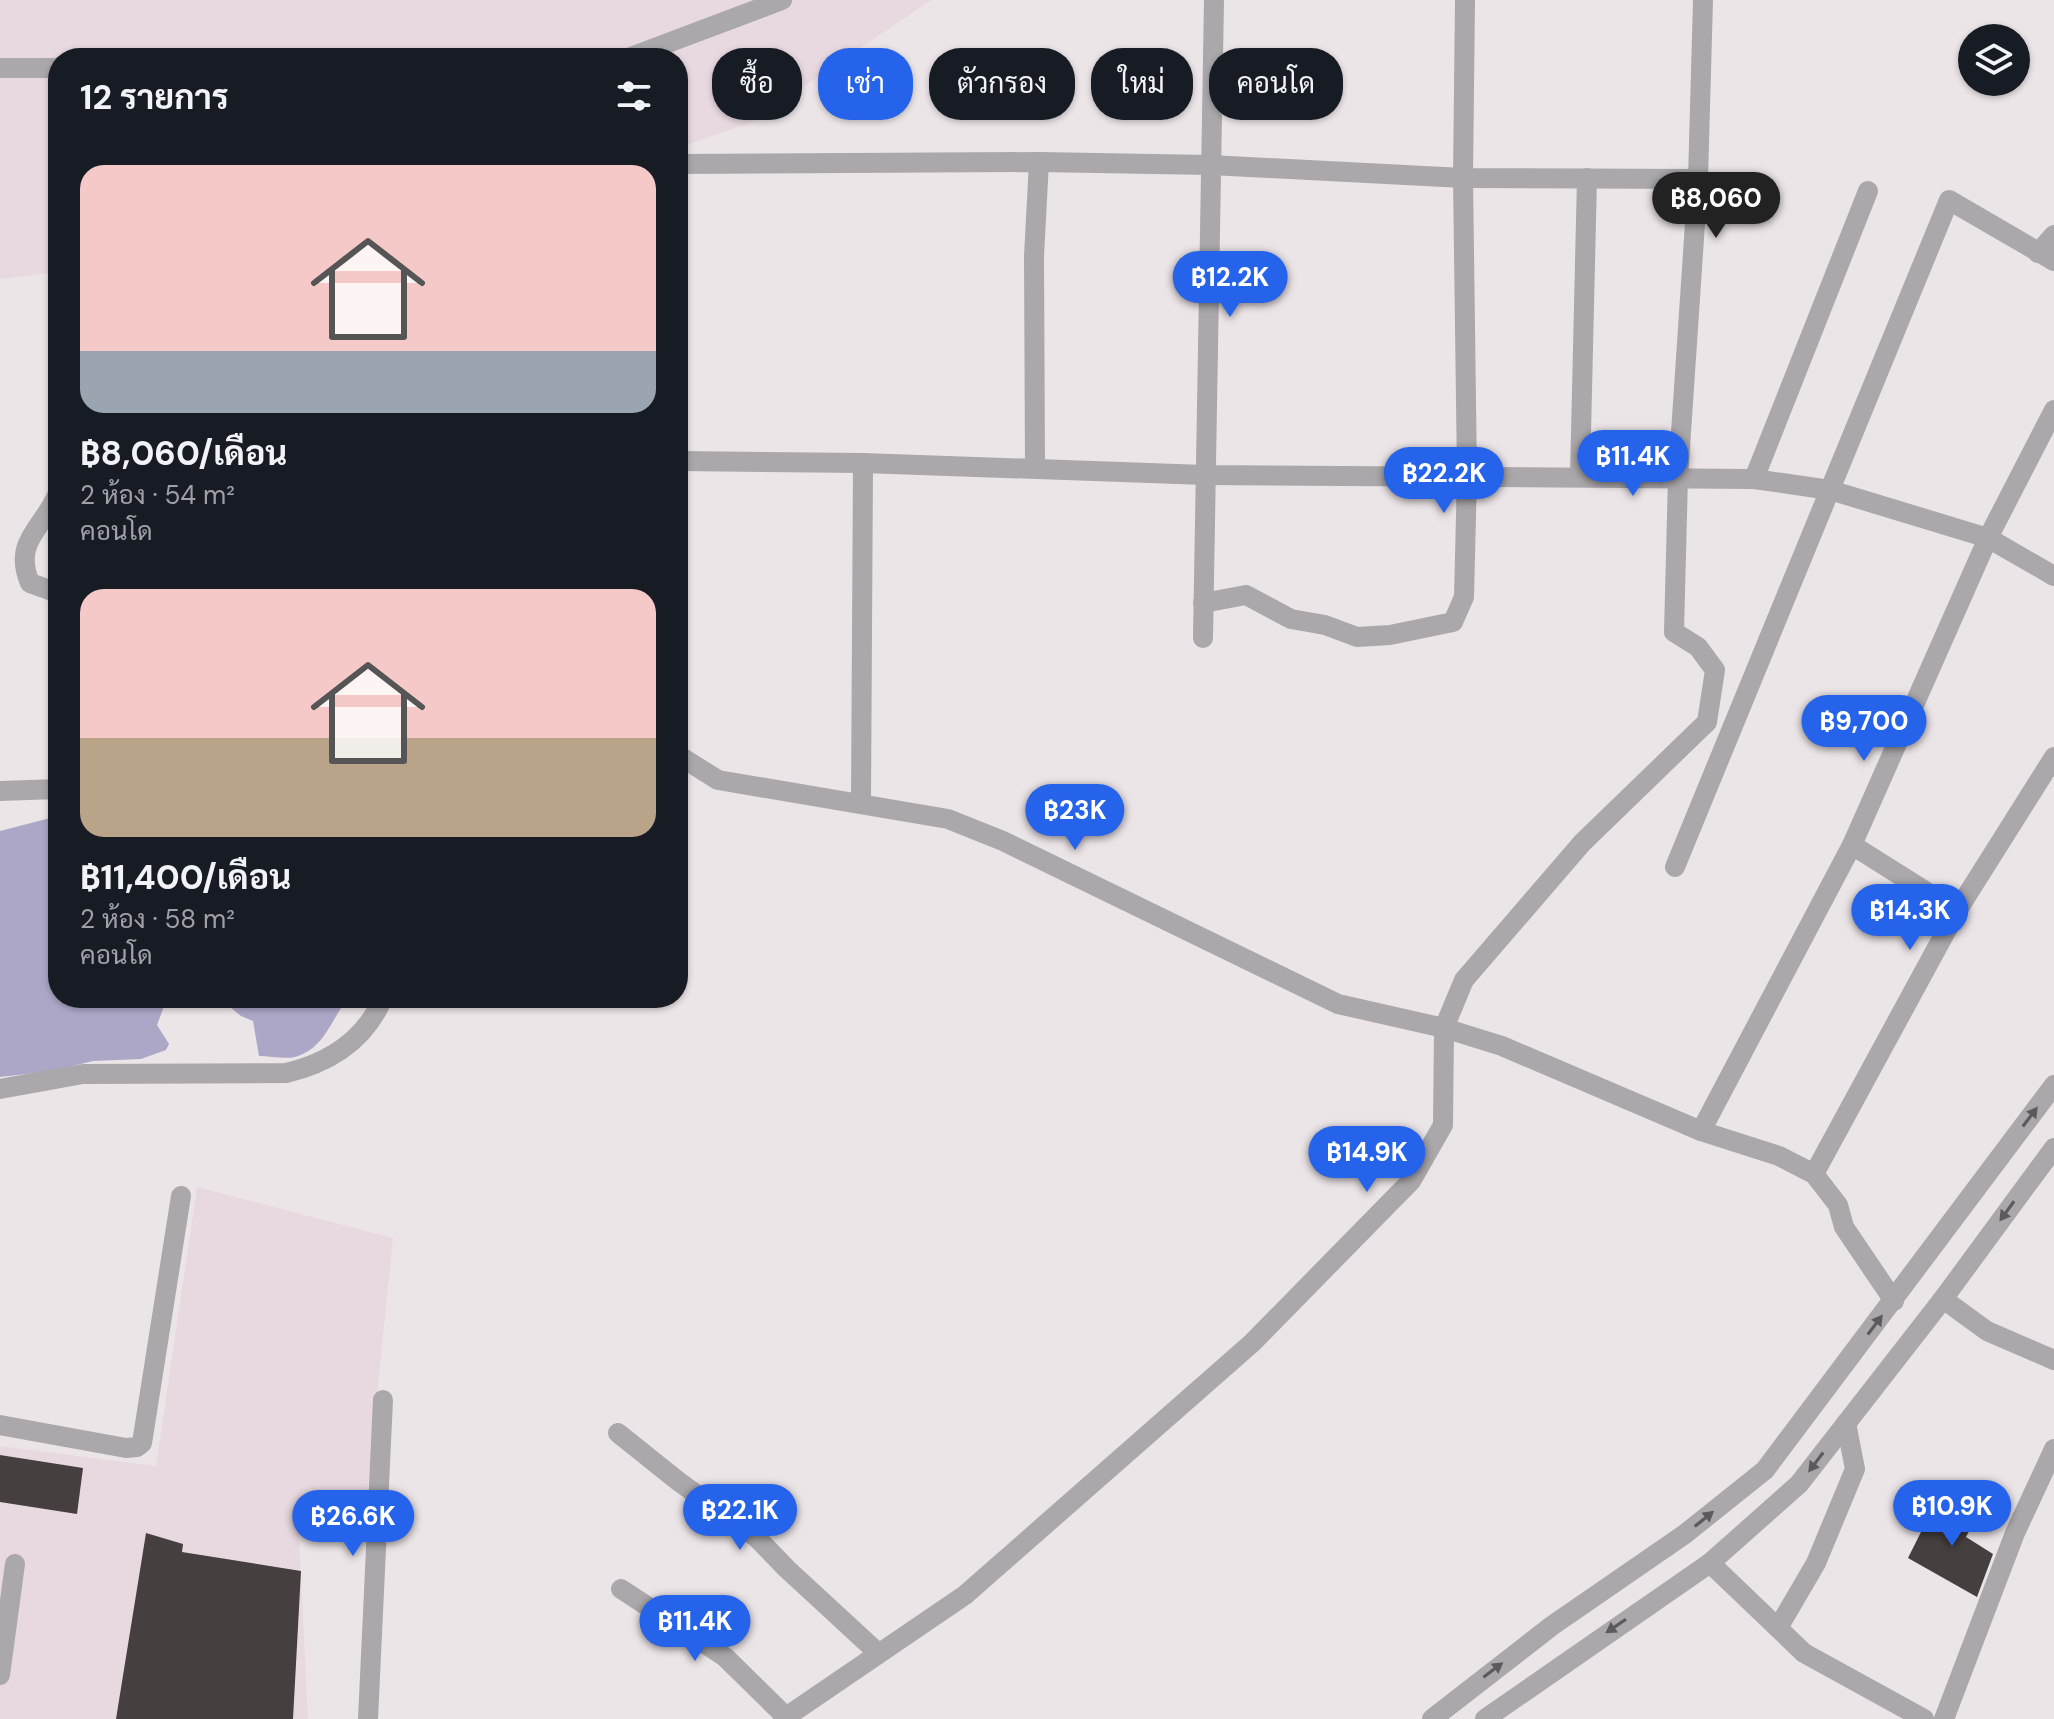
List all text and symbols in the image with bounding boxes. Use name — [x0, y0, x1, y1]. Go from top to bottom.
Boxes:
map controls — [1958, 24, 2030, 96]
button: layers — [1958, 24, 2030, 96]
chip: ซื้อ — [712, 48, 802, 120]
chip: เช่า — [818, 48, 913, 120]
chip: ตัวกรอง — [929, 48, 1075, 120]
chip: ใหม่ — [1091, 48, 1193, 120]
chip: คอนโด — [1209, 48, 1343, 120]
icon: filters — [612, 74, 656, 118]
text: 12 รายการ — [80, 75, 229, 120]
pin: ฿8,060 — [1651, 172, 1781, 240]
text: ฿8,060 — [1670, 181, 1762, 215]
icon: home — [296, 217, 440, 361]
pin: ฿12.2K — [1165, 251, 1295, 319]
text: ฿12.2K — [1191, 260, 1269, 294]
pin: ฿11.4K — [1568, 430, 1698, 498]
text: ฿8,060/เดือน — [80, 431, 287, 476]
text: ฿11.4K — [1595, 439, 1671, 473]
pin: ฿22.2K — [1379, 447, 1509, 515]
text: ฿22.2K — [1402, 456, 1486, 490]
text: 2 ห้อง · 54 m² — [80, 478, 235, 512]
text: คอนโด — [80, 514, 153, 548]
icon: home — [296, 641, 440, 785]
pin: ฿9,700 — [1799, 695, 1929, 763]
text: ฿9,700 — [1819, 704, 1909, 738]
pin: ฿23K — [1028, 784, 1122, 852]
text: ฿23K — [1043, 793, 1107, 827]
text: ฿11,400/เดือน — [80, 855, 291, 900]
pin: ฿14.3K — [1845, 884, 1975, 952]
text: ฿14.3K — [1869, 893, 1951, 927]
text: 2 ห้อง · 58 m² — [80, 902, 235, 936]
text: คอนโด — [80, 938, 153, 972]
one-way arrow — [2022, 1106, 2038, 1127]
pin: ฿14.9K — [1302, 1126, 1432, 1194]
text: ฿14.9K — [1326, 1135, 1408, 1169]
one-way arrow — [2000, 1200, 2016, 1221]
one-way arrow — [1867, 1315, 1883, 1336]
one-way arrow — [1809, 1452, 1825, 1472]
pin: ฿10.9K — [1887, 1480, 2017, 1548]
pin: ฿22.1K — [675, 1484, 805, 1552]
text: ฿10.9K — [1911, 1489, 1993, 1523]
pin: ฿26.6K — [288, 1490, 418, 1558]
text: ฿22.1K — [701, 1493, 779, 1527]
text: ฿26.6K — [310, 1499, 396, 1533]
one-way arrow — [1694, 1511, 1714, 1528]
pin: ฿11.4K — [630, 1595, 760, 1663]
text: ฿11.4K — [657, 1604, 733, 1638]
one-way arrow — [1606, 1618, 1627, 1633]
one-way arrow — [1483, 1663, 1503, 1679]

